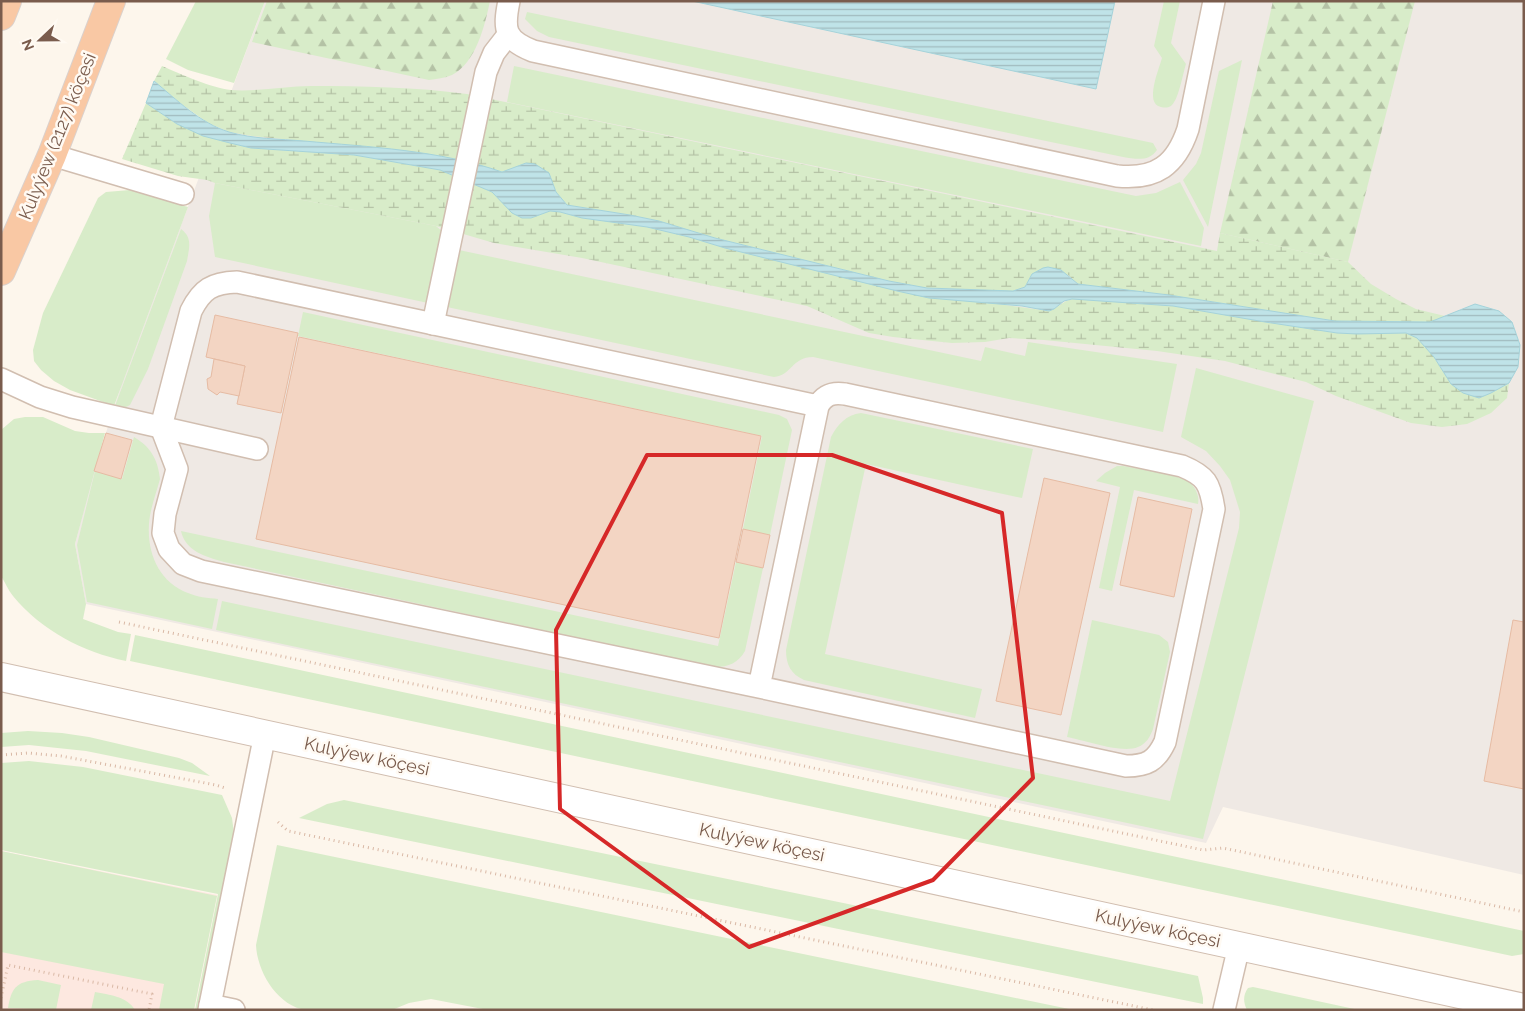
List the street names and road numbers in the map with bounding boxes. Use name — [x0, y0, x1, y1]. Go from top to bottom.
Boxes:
street label: Kulyýew (2127) köçesi — [14, 50, 100, 222]
street label: Kulyýew köçesi — [302, 732, 432, 780]
street label: Kulyýew köçesi — [697, 818, 827, 866]
street label: Kulyýew köçesi — [1093, 904, 1223, 952]

